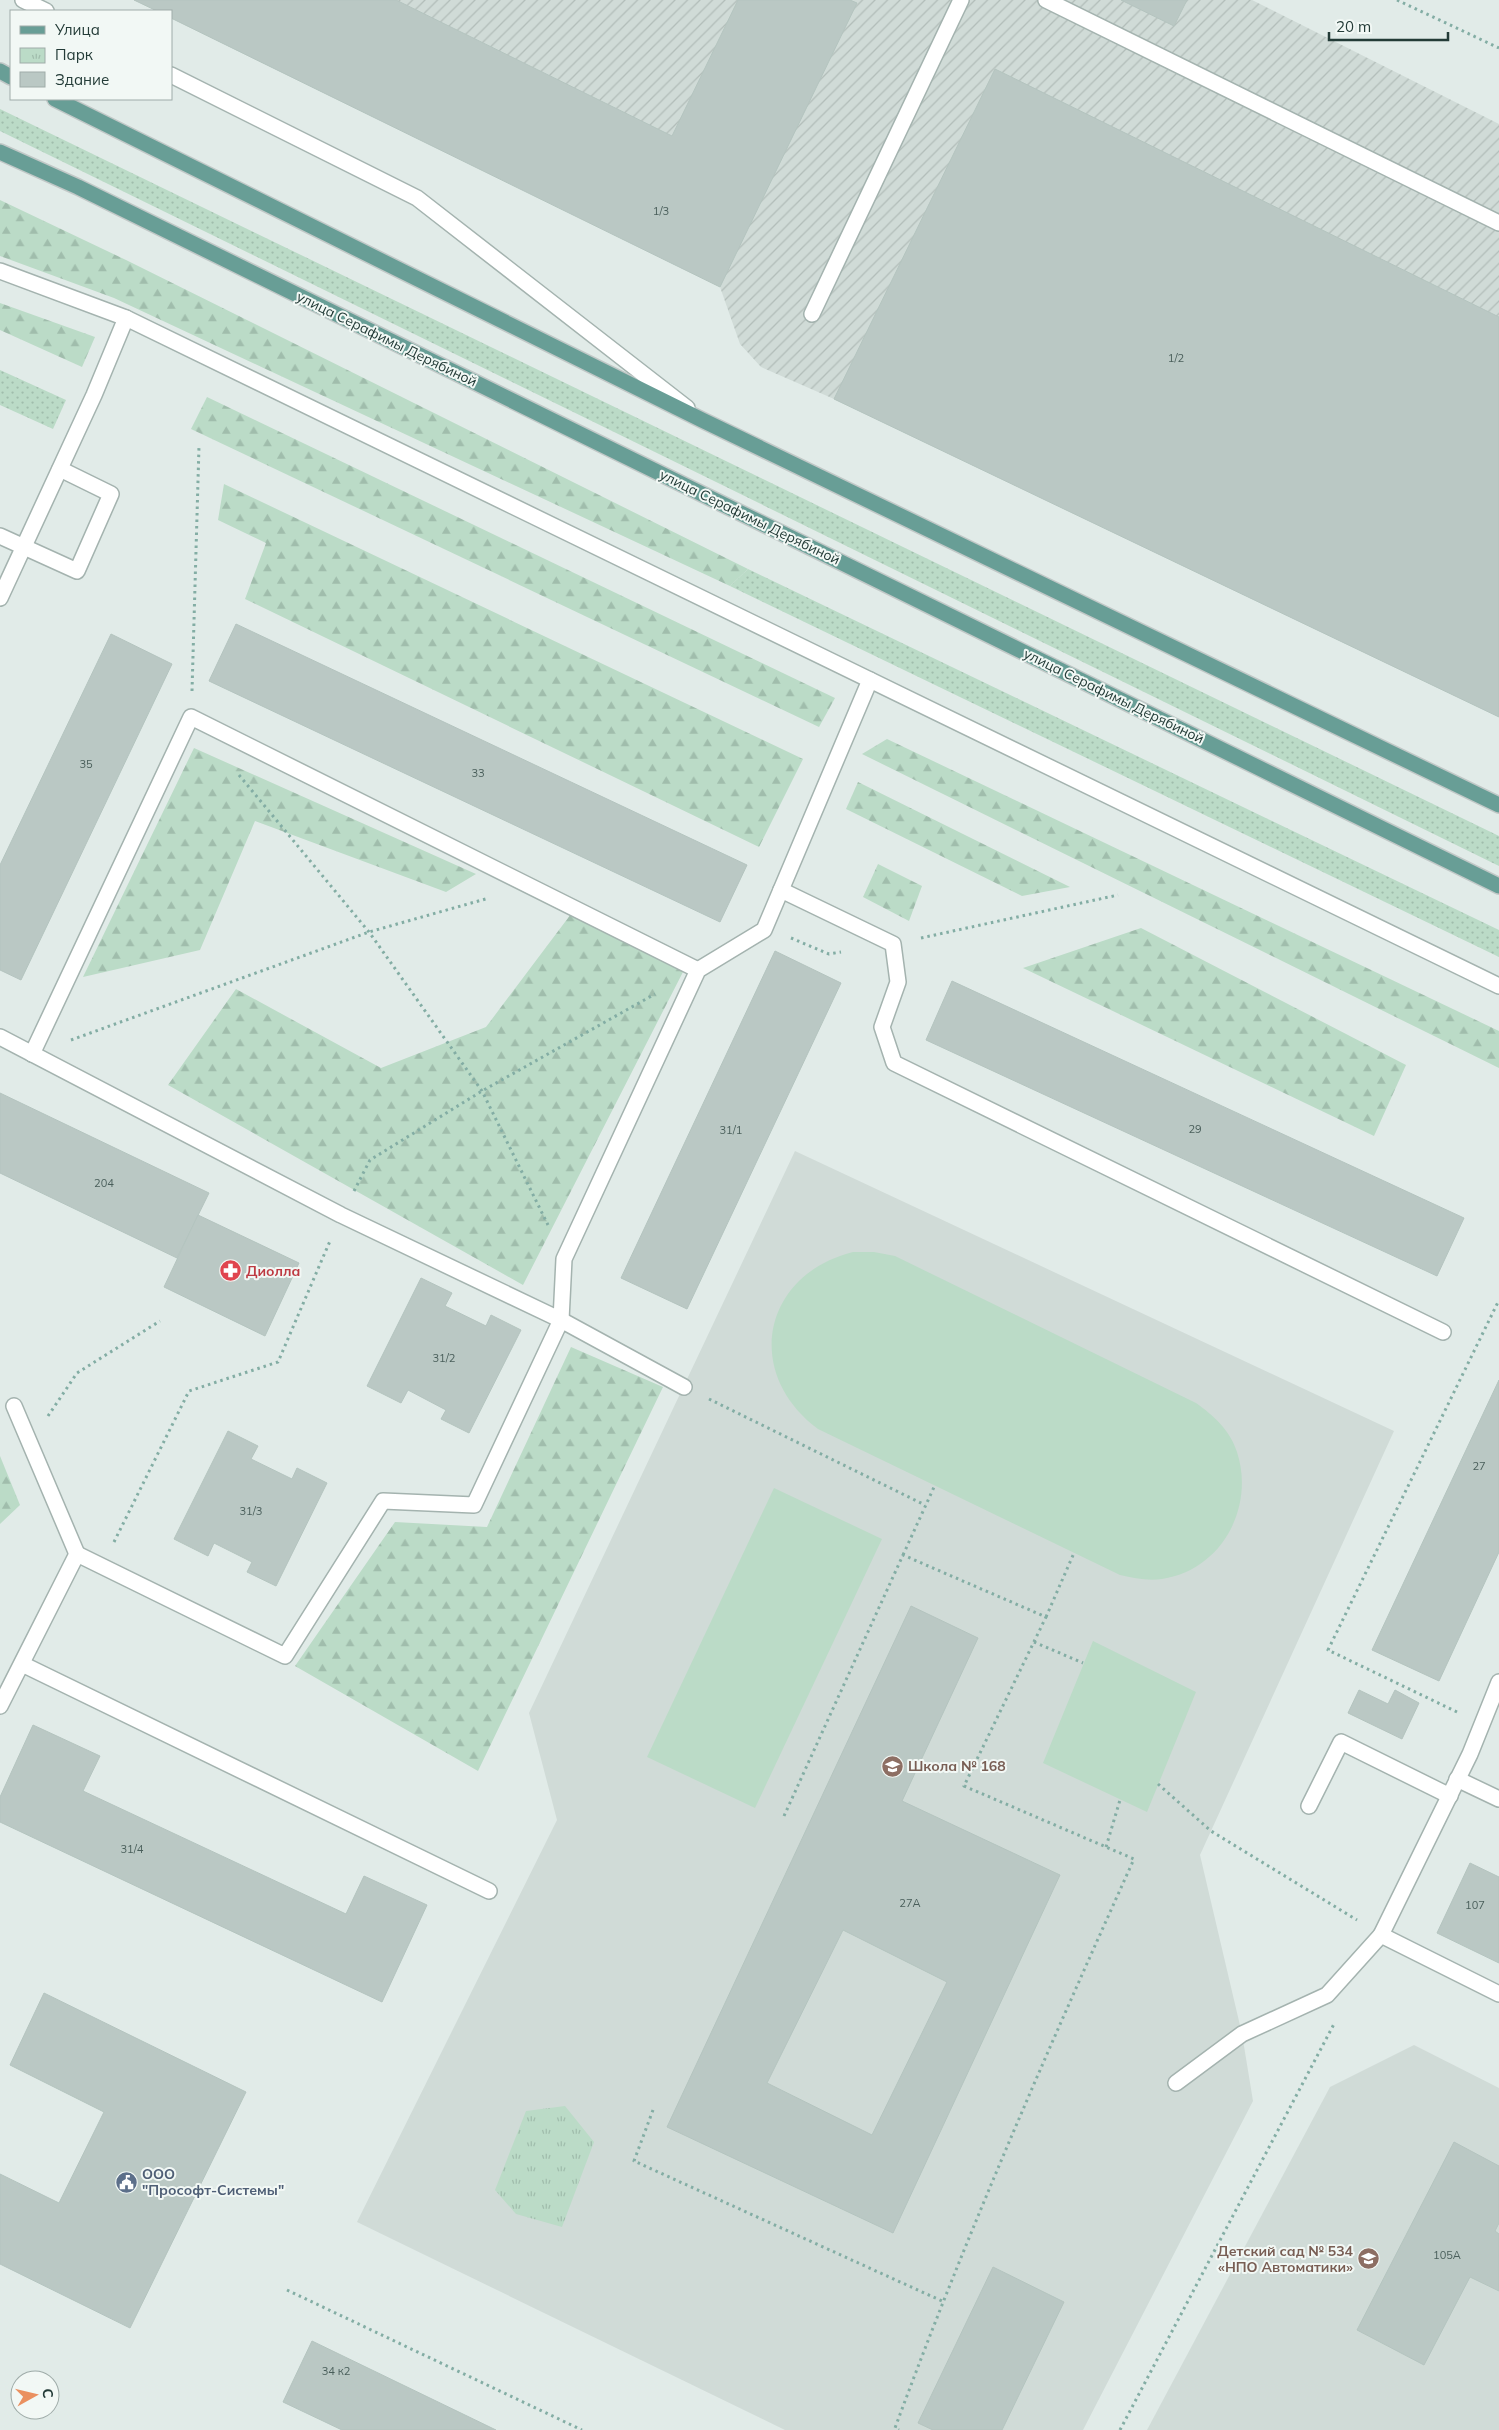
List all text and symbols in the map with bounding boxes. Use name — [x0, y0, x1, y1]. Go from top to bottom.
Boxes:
legend — [10, 10, 172, 100]
scale bar — [1329, 10, 1448, 42]
text: 20 m — [1336, 17, 1371, 36]
text: Улица — [54, 20, 100, 39]
text: Парк — [55, 45, 94, 64]
text: Здание — [55, 70, 109, 89]
house number: 1/3 — [653, 204, 669, 218]
street label: улица Серафимы Дерябиной — [294, 287, 480, 391]
house number: 1/2 — [1168, 351, 1185, 365]
street label: улица Серафимы Дерябиной — [657, 465, 843, 569]
street label: улица Серафимы Дерябиной — [1021, 644, 1207, 748]
house number: 35 — [79, 757, 93, 771]
house number: 33 — [471, 766, 485, 780]
house number: 29 — [1188, 1122, 1202, 1136]
house number: 31/1 — [720, 1123, 742, 1137]
house number: 204 — [94, 1176, 114, 1190]
pharmacy icon: Диолла — [218, 1259, 242, 1283]
place label: Диолла — [246, 1262, 300, 1280]
house number: 31/2 — [433, 1351, 456, 1365]
house number: 27 — [1472, 1459, 1486, 1473]
house number: 31/3 — [240, 1504, 262, 1518]
school or university icon: Школа № 168 — [880, 1754, 904, 1778]
place label: Школа № 168 — [908, 1757, 1006, 1775]
house number: 31/4 — [121, 1842, 144, 1856]
house number: 27А — [899, 1896, 921, 1910]
house number: 107 — [1465, 1898, 1485, 1912]
place label: ООО "Прософт-Системы" — [142, 2165, 284, 2199]
public building icon: ООО "Прософт-Системы" — [114, 2170, 138, 2194]
place label: Детский сад № 534 «НПО Автоматики» — [1217, 2242, 1354, 2276]
school or university icon: Детский сад № 534 «НПО Автоматики» — [1357, 2247, 1381, 2271]
house number: 105А — [1433, 2248, 1461, 2262]
house number: 34 к2 — [322, 2364, 351, 2378]
north arrow — [10, 2370, 60, 2420]
text: С — [38, 2387, 57, 2399]

